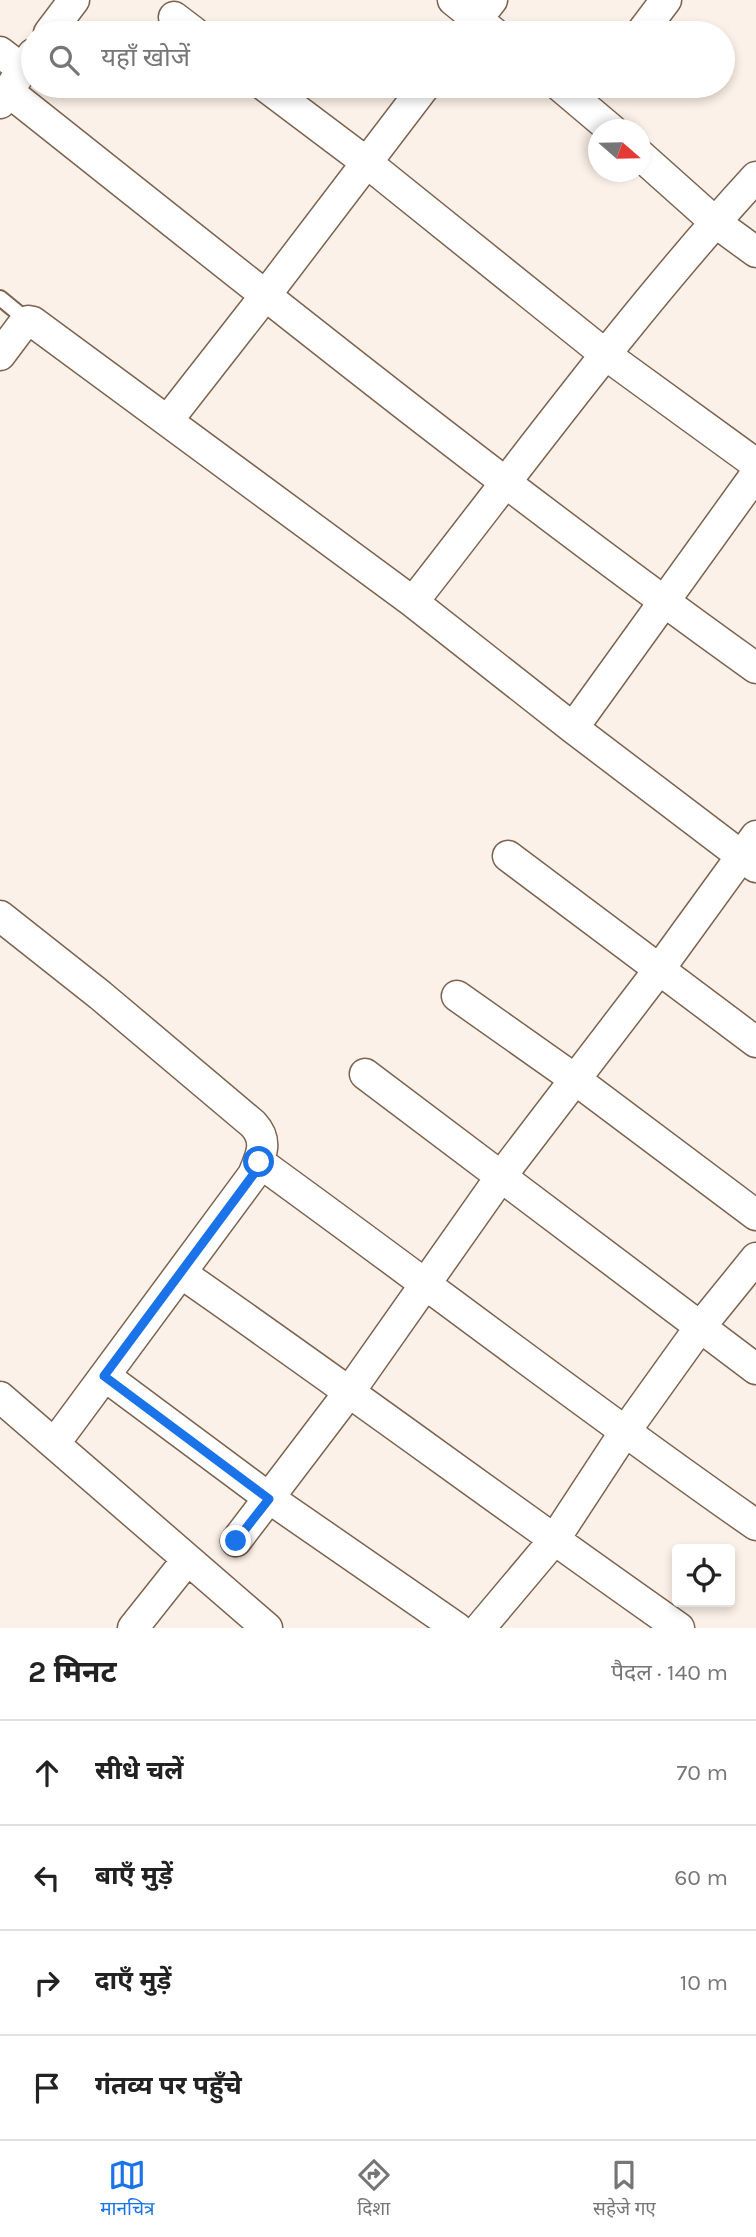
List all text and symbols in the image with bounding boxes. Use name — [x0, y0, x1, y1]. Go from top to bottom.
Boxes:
search box — [21, 21, 735, 98]
icon: search — [45, 41, 83, 79]
text: यहाँ खोजें — [101, 42, 190, 73]
north arrow — [588, 119, 651, 182]
route start — [243, 1146, 274, 1177]
route end — [220, 1525, 251, 1556]
map controls — [672, 1544, 735, 1607]
button: locate — [672, 1544, 735, 1607]
text: 2 मिनट — [28, 1654, 117, 1690]
text: पैदल · 140 m — [611, 1659, 728, 1686]
icon: ahead — [28, 1754, 66, 1792]
text: सीधे चलें — [95, 1755, 184, 1786]
text: 70 m — [677, 1759, 728, 1786]
icon: left — [28, 1859, 66, 1897]
text: बाएँ मुड़ें — [95, 1860, 173, 1891]
text: 60 m — [674, 1864, 728, 1891]
icon: right — [28, 1964, 66, 2002]
text: दाएँ मुड़ें — [95, 1965, 171, 1996]
text: 10 m — [680, 1969, 728, 1996]
icon: arrive — [28, 2069, 66, 2107]
text: गंतव्य पर पहुँचे — [95, 2070, 242, 2101]
tab: मानचित्र — [100, 2156, 154, 2223]
tab: दिशा — [355, 2156, 393, 2223]
tab: सहेजे गए — [593, 2156, 656, 2223]

